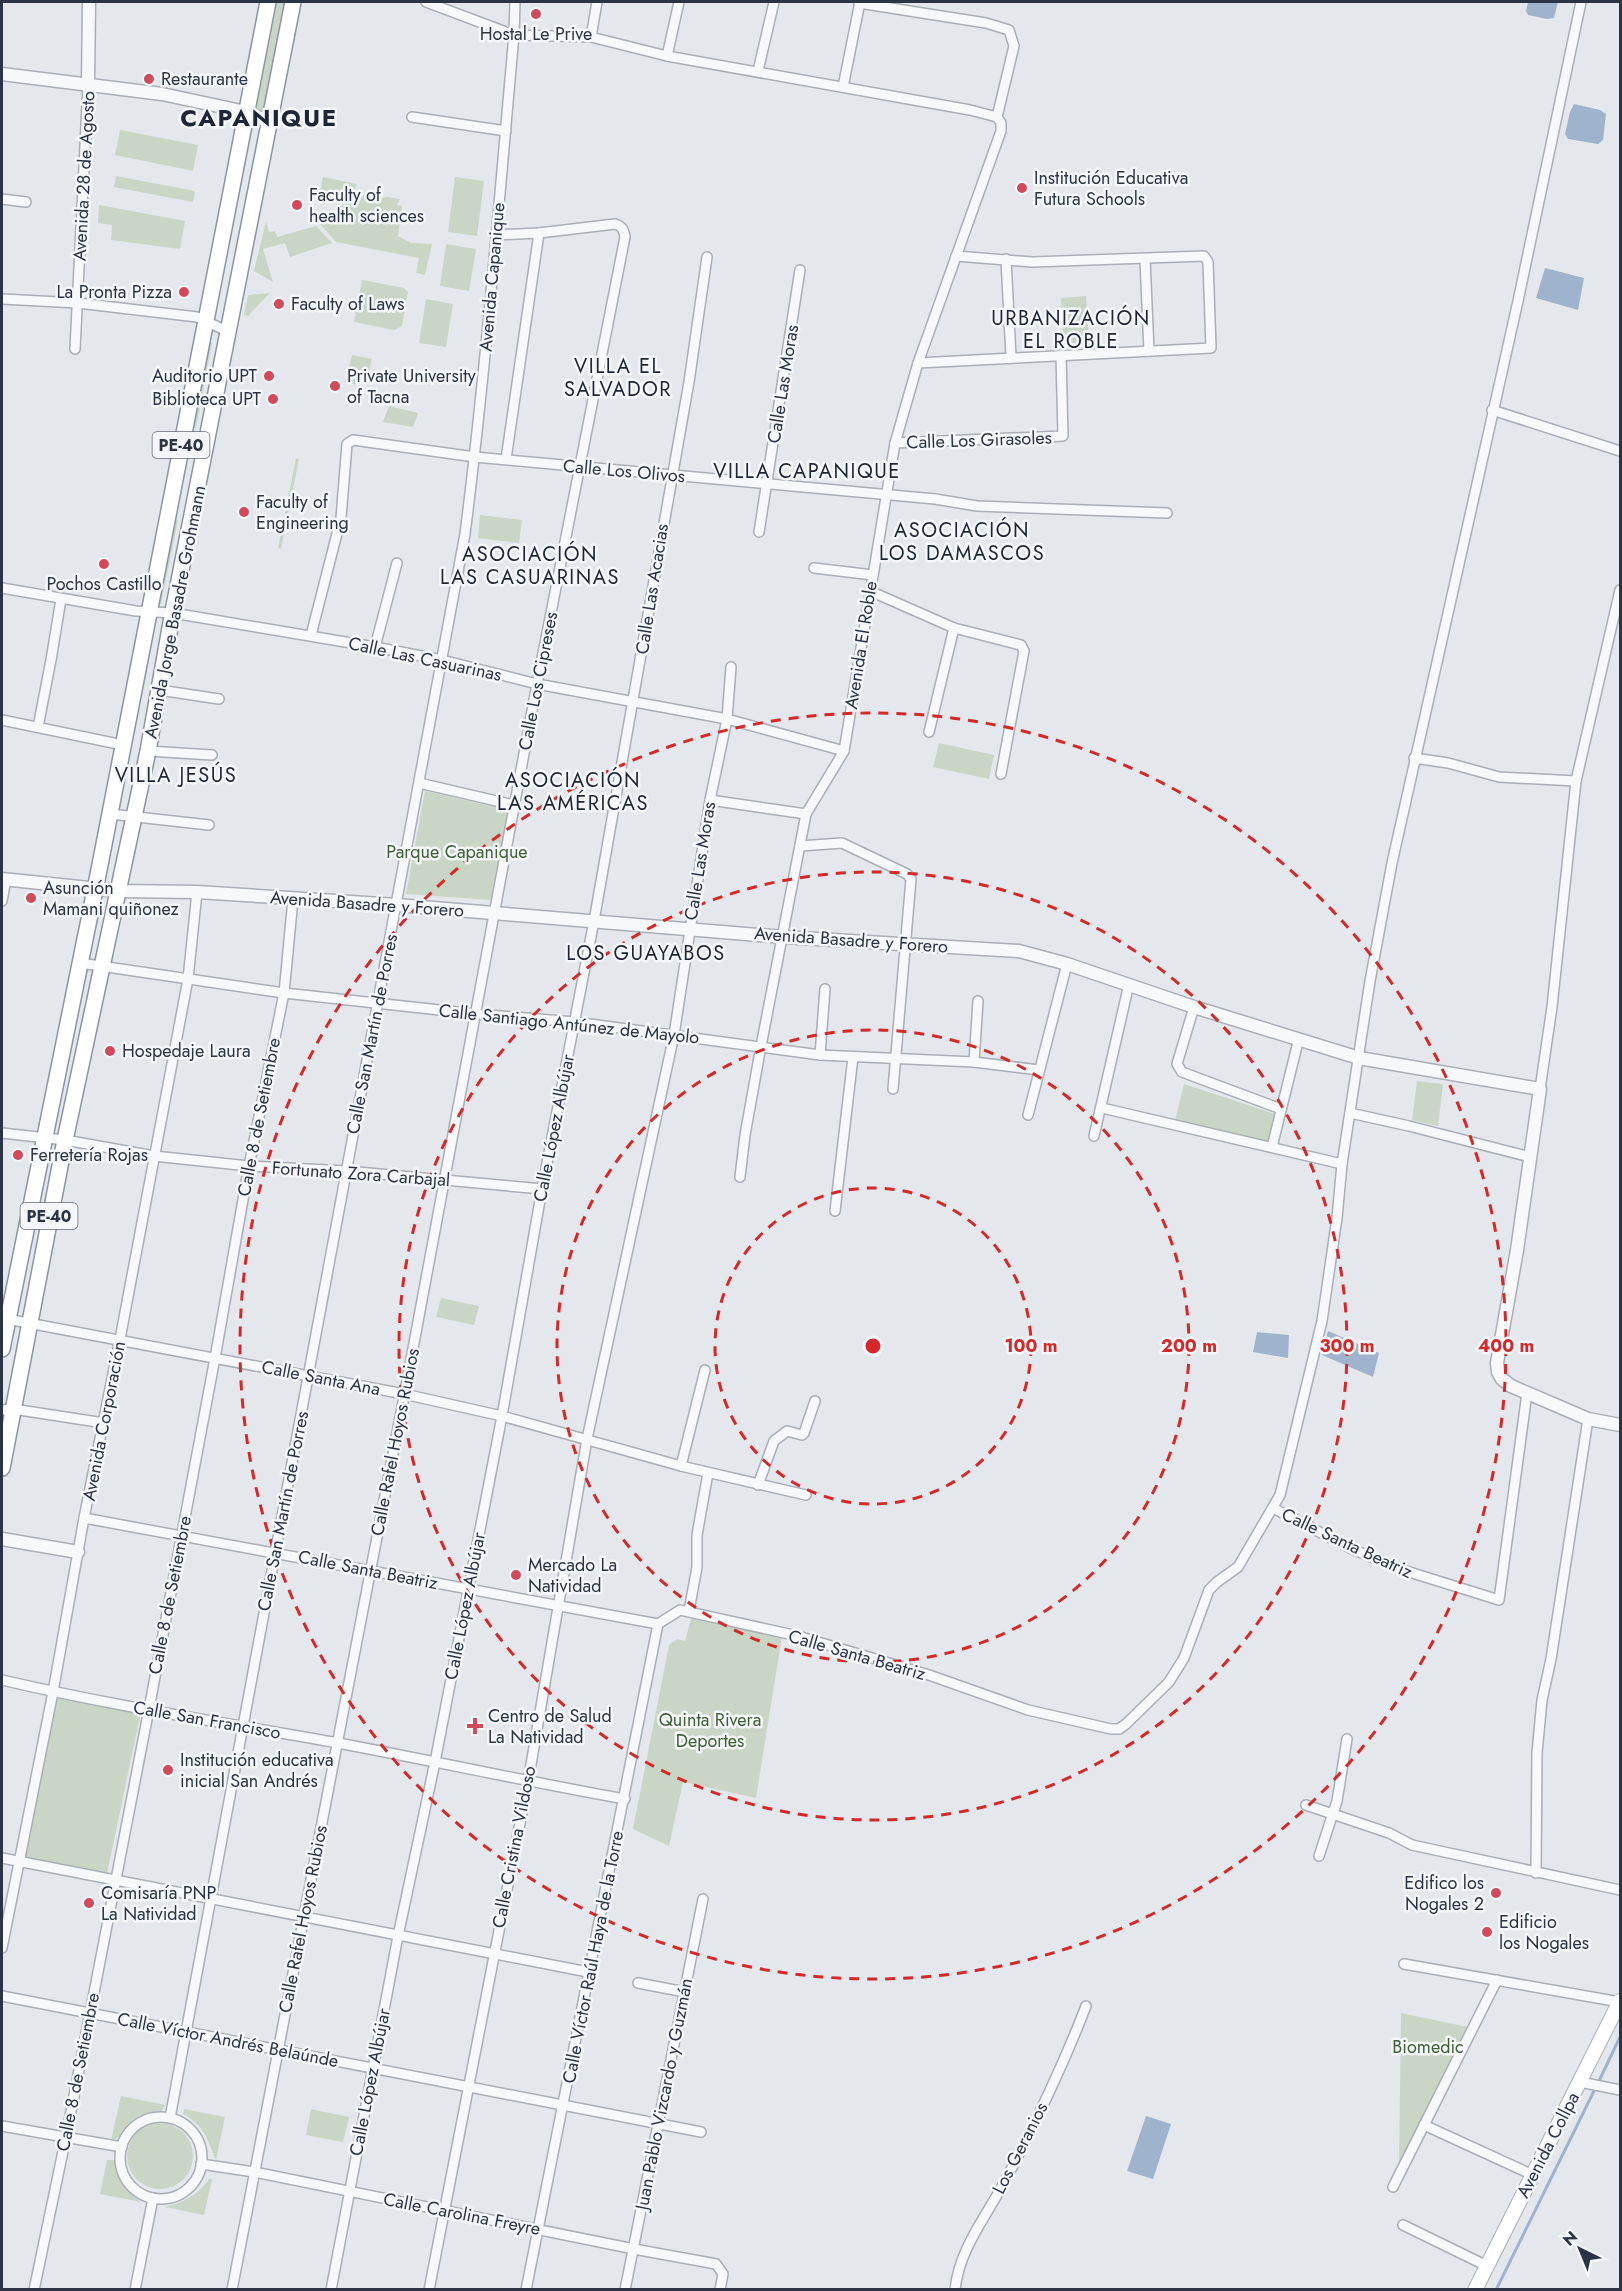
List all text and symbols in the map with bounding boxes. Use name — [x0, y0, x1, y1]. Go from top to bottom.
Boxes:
marker: Hostal Le Prive — [529, 7, 543, 21]
place label: Hostal Le Prive — [480, 21, 592, 47]
place label: Restaurante — [161, 66, 248, 92]
marker: Restaurante — [142, 72, 156, 86]
street label: Avenida 28 de Agosto — [67, 90, 101, 262]
district label: CAPANIQUE — [180, 100, 338, 135]
place label: Institución Educativa Futura Schools — [1034, 165, 1188, 212]
marker: Institución Educativa Futura Schools — [1015, 181, 1029, 195]
place label: Faculty of health sciences — [309, 182, 424, 229]
marker: Faculty of health sciences — [290, 198, 304, 212]
street label: Avenida Capanique — [473, 201, 511, 353]
place label: La Pronta Pizza — [56, 279, 172, 305]
marker: La Pronta Pizza — [177, 285, 191, 299]
place label: Faculty of Laws — [291, 291, 405, 317]
marker: Faculty of Laws — [272, 297, 286, 311]
district label: URBANIZACIÓN EL ROBLE — [991, 304, 1151, 356]
street label: Calle Las Moras — [761, 323, 805, 445]
district label: VILLA EL SALVADOR — [564, 352, 672, 404]
place label: Auditorio UPT — [152, 363, 258, 389]
place label: Private University of Tacna — [347, 363, 476, 410]
marker: Auditorio UPT — [262, 369, 276, 383]
marker: Private University of Tacna — [328, 379, 342, 393]
place label: Biblioteca UPT — [152, 386, 262, 412]
marker: Biblioteca UPT — [266, 392, 280, 406]
street label: Calle Los Girasoles — [906, 424, 1052, 456]
road number: PE-40 — [152, 432, 210, 458]
street label: Calle Los Olivos — [562, 453, 686, 489]
district label: VILLA CAPANIQUE — [713, 457, 901, 486]
street label: Avenida Jorge Basadre Grohmann — [138, 483, 212, 741]
place label: Faculty of Engineering — [256, 489, 349, 536]
marker: Faculty of Engineering — [237, 505, 251, 519]
district label: ASOCIACIÓN LOS DAMASCOS — [879, 516, 1045, 568]
street label: Calle Las Acacias — [629, 522, 675, 656]
district label: ASOCIACIÓN LAS CASUARINAS — [440, 540, 620, 592]
marker: Pochos Castillo — [97, 557, 111, 571]
place label: Pochos Castillo — [46, 571, 162, 597]
street label: Avenida El Roble — [838, 579, 884, 711]
street label: Calle Los Cipreses — [512, 609, 564, 753]
street label: Calle Las Casuarinas — [346, 630, 504, 688]
district label: VILLA JESÚS — [115, 761, 237, 790]
district label: ASOCIACIÓN LAS AMÉRICAS — [497, 766, 649, 818]
street label: Calle Las Moras — [678, 800, 722, 922]
park label: Parque Capanique — [386, 839, 528, 865]
place label: Asunción Mamani quiñonez — [43, 875, 180, 922]
street label: Avenida Basadre y Forero — [269, 884, 465, 924]
marker: Asunción Mamani quiñonez — [24, 891, 38, 905]
street label: Avenida Basadre y Forero — [753, 920, 949, 960]
street label: Calle San Martín de Porres — [340, 932, 404, 1136]
district label: LOS GUAYABOS — [566, 939, 726, 968]
street label: Calle Santiago Antúnez de Mayolo — [437, 997, 701, 1051]
street label: Calle 8 de Setiembre — [231, 1036, 287, 1198]
place label: Hospedaje Laura — [122, 1038, 251, 1064]
marker: Hospedaje Laura — [103, 1044, 117, 1058]
street label: Calle López Albújar — [527, 1051, 581, 1204]
place label: Ferretería Rojas — [30, 1142, 148, 1168]
marker: Ferretería Rojas — [11, 1148, 25, 1162]
street label: Fortunato Zora Carbajal — [271, 1155, 451, 1193]
road number: PE-40 — [20, 1203, 78, 1229]
text: 100 m — [1004, 1333, 1058, 1359]
text: 200 m — [1161, 1333, 1217, 1359]
text: 300 m — [1319, 1333, 1375, 1359]
text: 400 m — [1478, 1333, 1534, 1359]
centre of rings — [863, 1336, 883, 1356]
street label: Avenida Corporación — [76, 1339, 132, 1503]
street label: Calle Rafel Hoyos Rubios — [364, 1346, 426, 1538]
street label: Calle Santa Ana — [259, 1354, 383, 1402]
street label: Calle San Martín de Porres — [251, 1409, 315, 1613]
street label: Calle Santa Beatriz — [1277, 1501, 1417, 1585]
street label: Calle 8 de Setiembre — [142, 1514, 198, 1676]
street label: Calle López Albújar — [438, 1529, 492, 1682]
street label: Calle Santa Beatriz — [296, 1544, 441, 1596]
place label: Mercado La Natividad — [528, 1552, 617, 1599]
marker: Mercado La Natividad — [509, 1568, 523, 1582]
street label: Calle Santa Beatriz — [785, 1623, 929, 1687]
street label: Calle San Francisco — [131, 1694, 283, 1746]
place label: Centro de Salud La Natividad — [488, 1703, 612, 1750]
park label: Quinta Rivera Deportes — [659, 1707, 761, 1754]
marker: Centro de Salud La Natividad — [466, 1717, 484, 1735]
place label: Institución educativa inicial San Andrés — [180, 1747, 334, 1794]
marker: Institución educativa inicial San Andrés — [161, 1763, 175, 1777]
street label: Calle Cristina Vildoso — [486, 1763, 543, 1930]
street label: Calle Rafel Hoyos Rubios — [272, 1823, 334, 2015]
street label: Calle Víctor Raúl Haya de la Torre — [556, 1828, 630, 2086]
place label: Edifico los Nogales 2 — [1404, 1870, 1484, 1917]
place label: Comisaría PNP La Natividad — [101, 1880, 217, 1927]
marker: Edifico los Nogales 2 — [1489, 1886, 1503, 1900]
marker: Comisaría PNP La Natividad — [82, 1896, 96, 1910]
place label: Edificio los Nogales — [1499, 1909, 1589, 1956]
marker: Edificio los Nogales — [1480, 1925, 1494, 1939]
street label: Juan Pablo Vizcardo y Guzmán — [628, 1976, 699, 2214]
street label: Calle 8 de Setiembre — [50, 1991, 106, 2153]
street label: Calle López Albújar — [343, 2005, 397, 2158]
street label: Calle Víctor Andrés Belaúnde — [115, 2006, 341, 2074]
park label: Biomedic — [1392, 2034, 1464, 2060]
street label: Avenida Collpa — [1510, 2088, 1586, 2202]
street label: Los Geranios — [986, 2098, 1054, 2198]
street label: Calle Carolina Freyre — [381, 2186, 543, 2242]
north arrow — [1550, 2219, 1610, 2279]
text: N — [1558, 2226, 1583, 2251]

